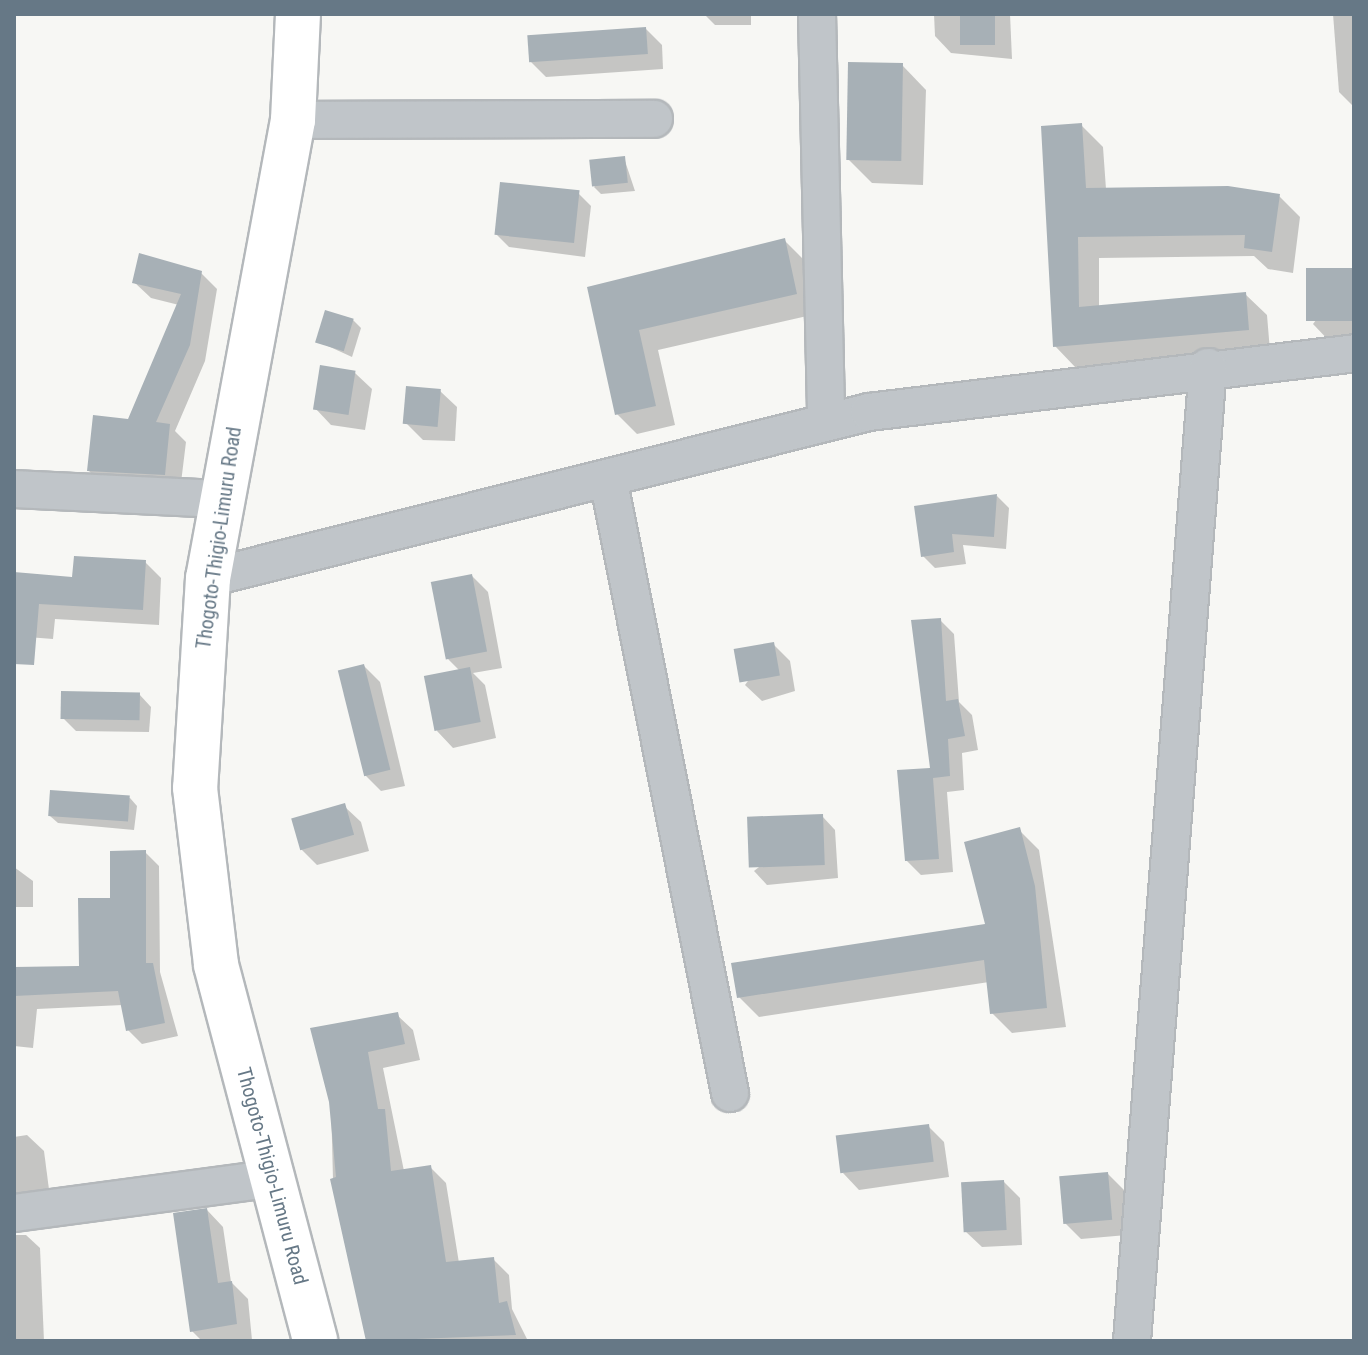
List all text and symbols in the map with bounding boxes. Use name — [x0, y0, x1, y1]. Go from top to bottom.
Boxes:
street label: Thogoto-Thigio-Limuru Road — [192, 425, 246, 651]
street label: Thogoto-Thigio-Limuru Road — [231, 1065, 313, 1287]

